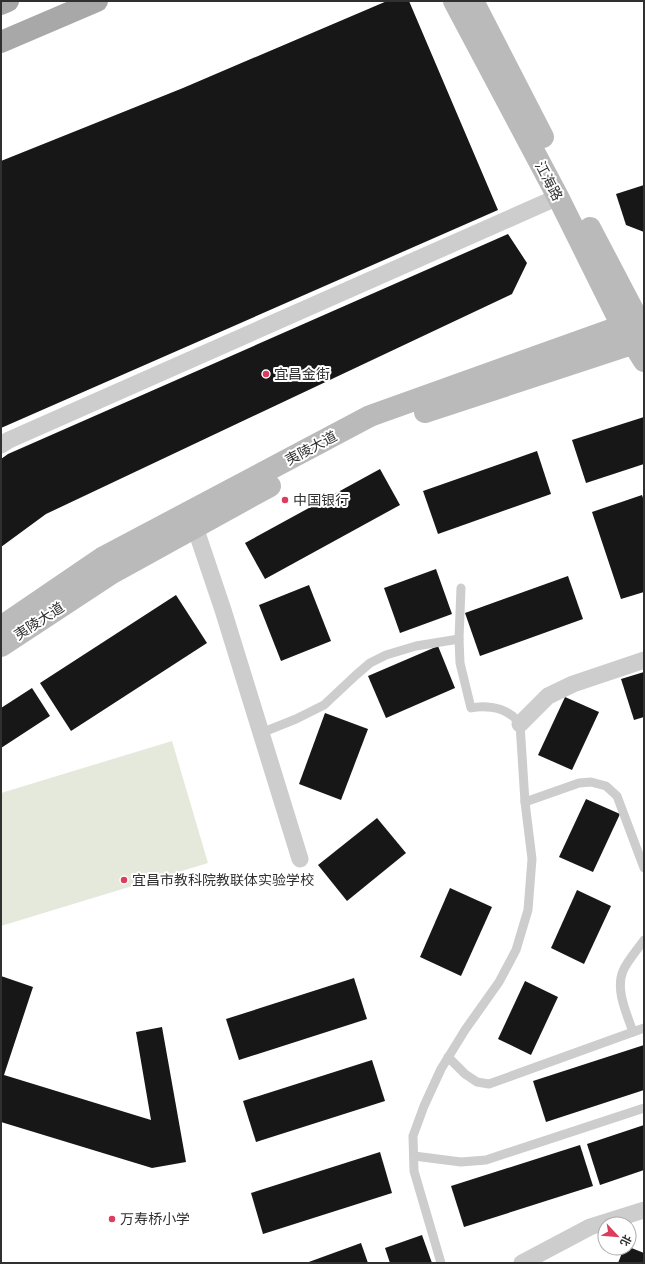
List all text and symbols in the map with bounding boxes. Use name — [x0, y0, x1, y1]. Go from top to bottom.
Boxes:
street label: 江海路 — [532, 159, 566, 203]
place label: 宜昌金街 — [274, 366, 330, 382]
marker: 宜昌金街 — [261, 369, 271, 379]
street label: 夷陵大道 — [283, 428, 339, 468]
place label: 中国银行 — [293, 492, 349, 508]
marker: 中国银行 — [280, 495, 290, 505]
street label: 夷陵大道 — [11, 599, 67, 643]
place label: 宜昌市教科院教联体实验学校 — [132, 872, 314, 888]
marker: 宜昌市教科院教联体实验学校 — [119, 875, 129, 885]
place label: 万寿桥小学 — [120, 1211, 190, 1227]
marker: 万寿桥小学 — [107, 1214, 117, 1224]
north arrow — [597, 1216, 637, 1256]
text: 北 — [617, 1232, 634, 1248]

